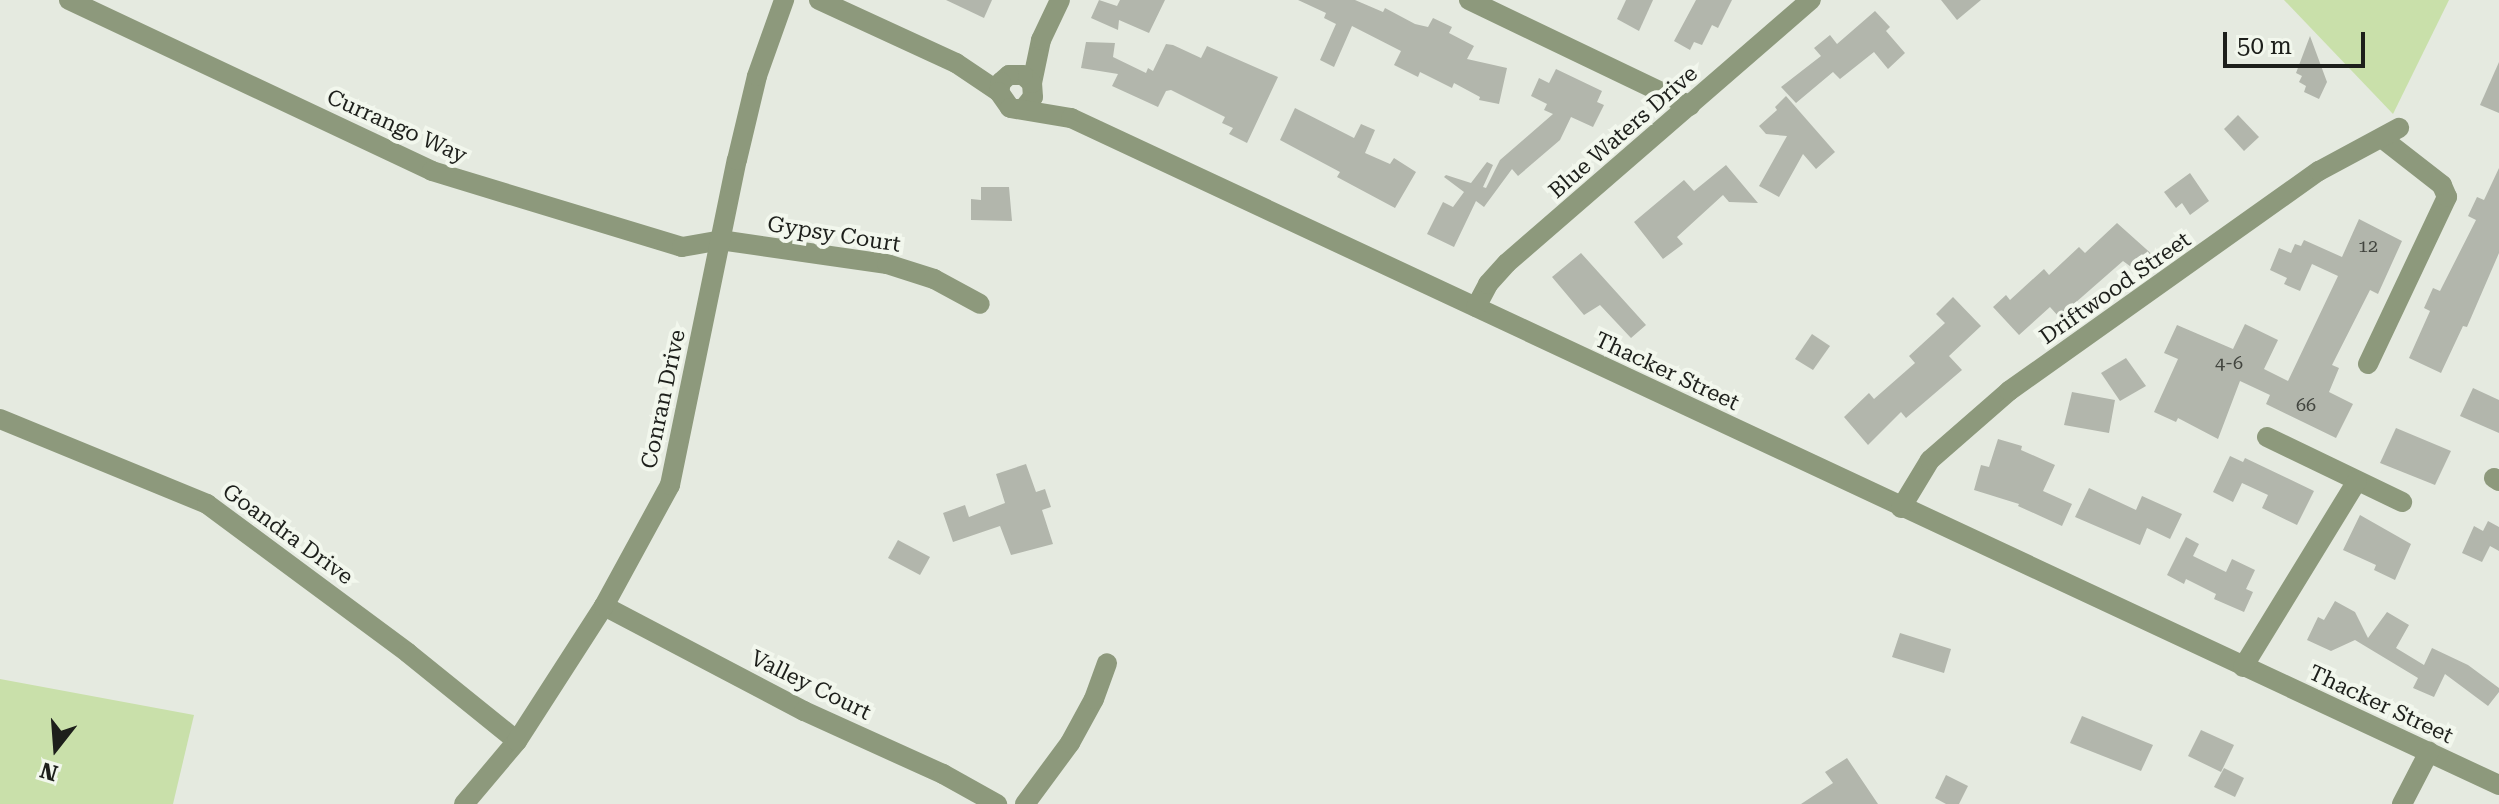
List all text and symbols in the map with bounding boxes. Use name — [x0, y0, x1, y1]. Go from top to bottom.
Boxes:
scale bar — [2227, 16, 2369, 66]
text: 50 m — [2237, 32, 2292, 60]
street label: Blue Waters Drive — [1543, 60, 1703, 204]
street label: Currango Way — [323, 83, 471, 169]
street label: Gypsy Court — [765, 210, 903, 258]
street label: Driftwood Street — [2034, 226, 2196, 350]
house number: 12 — [2358, 235, 2378, 257]
street label: Thacker Street — [1591, 326, 1743, 416]
street label: Conran Drive — [635, 327, 691, 471]
house number: 4-6 — [2215, 352, 2243, 374]
house number: 66 — [2296, 394, 2316, 416]
street label: Goandra Drive — [218, 478, 358, 590]
street label: Valley Court — [747, 645, 875, 725]
street label: Thacker Street — [2305, 659, 2457, 749]
north arrow — [16, 708, 96, 788]
text: N — [37, 757, 61, 786]

